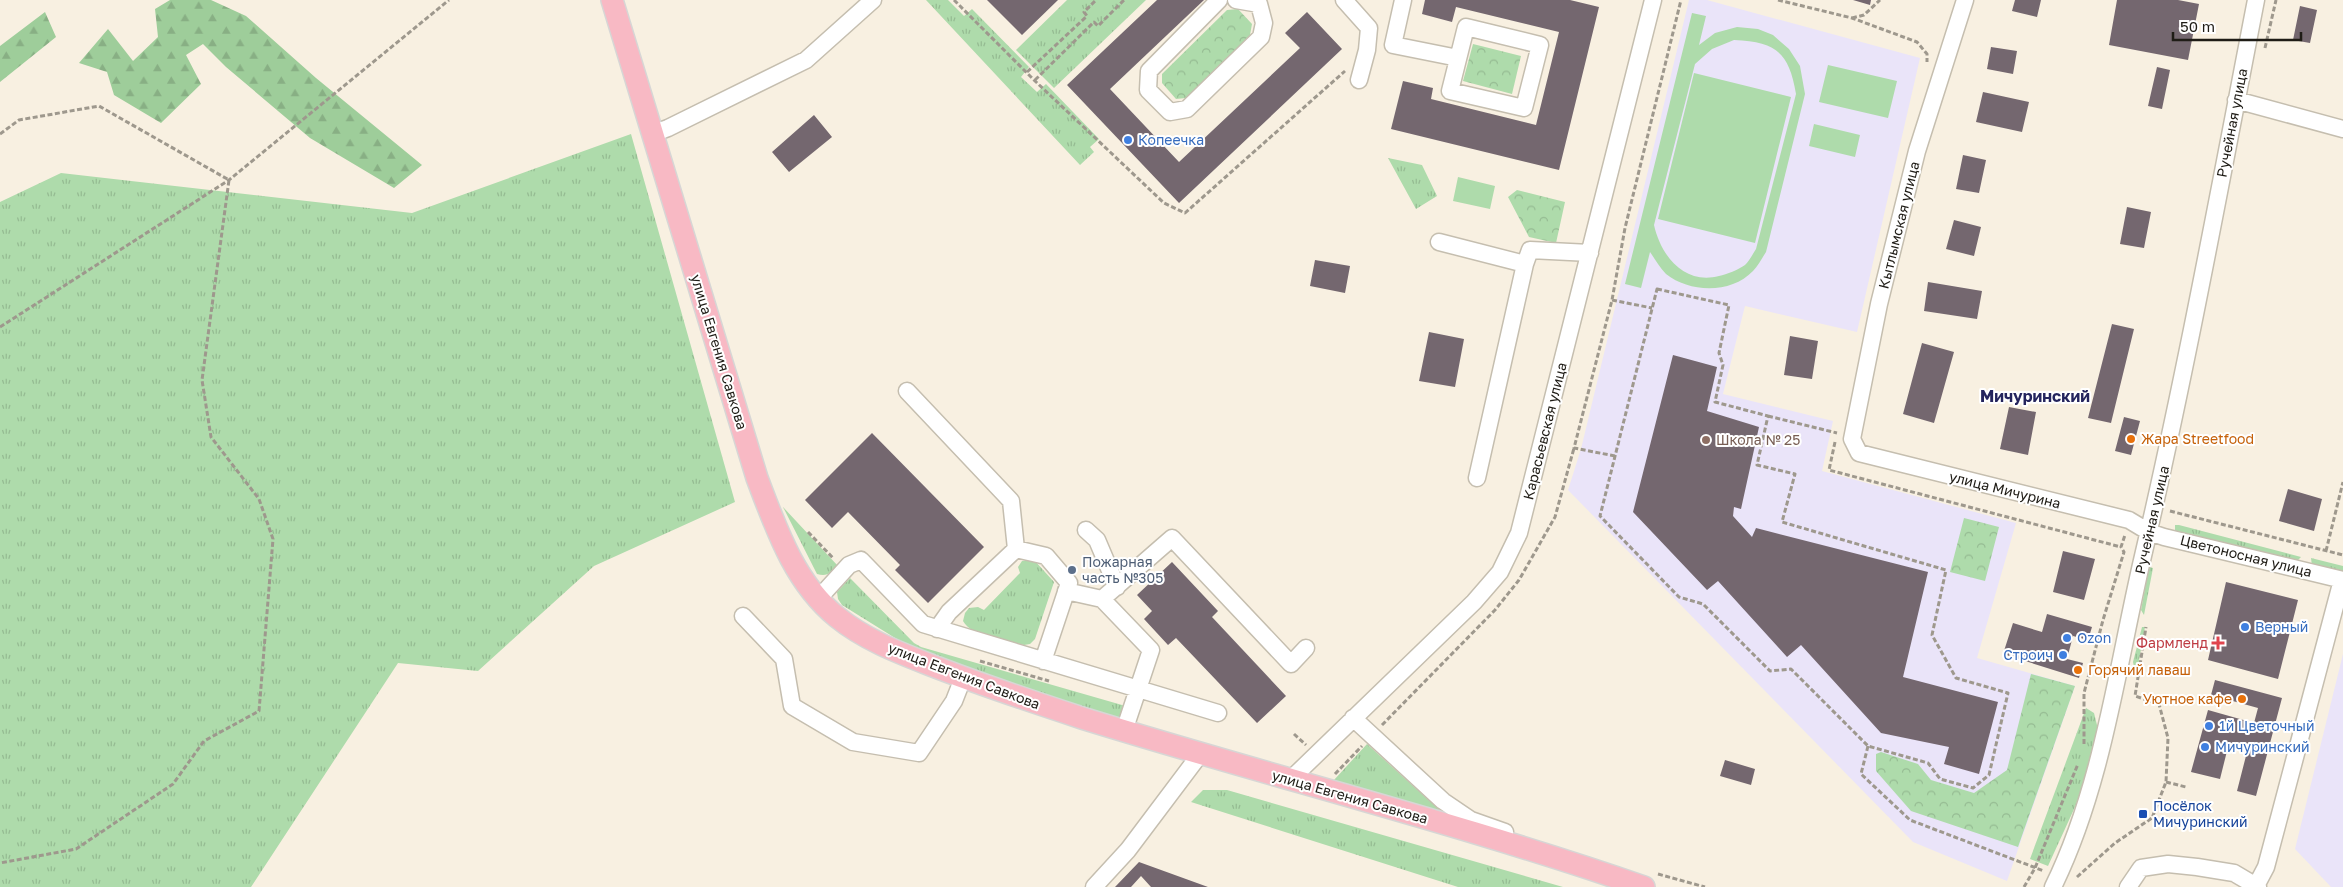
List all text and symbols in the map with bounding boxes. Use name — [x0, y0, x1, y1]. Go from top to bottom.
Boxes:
scale bar — [2173, 10, 2300, 42]
text: 50 m — [2180, 17, 2215, 35]
street label: Ручейная улица — [2213, 67, 2250, 179]
place label: Копеечка — [1138, 131, 1204, 148]
marker: Копеечка — [1122, 134, 1134, 146]
street label: Кытлымская улица — [1874, 159, 1923, 290]
street label: улица Евгения Савкова — [688, 272, 751, 431]
street label: Карасьевская улица — [1519, 360, 1570, 501]
district label: Мичуринский — [1980, 386, 2090, 406]
place label: Жара Streetfood — [2141, 430, 2254, 447]
place label: Школа № 25 — [1716, 431, 1800, 448]
marker: Жара Streetfood — [2125, 433, 2137, 445]
marker: Школа № 25 — [1700, 434, 1712, 446]
street label: Ручейная улица — [2131, 464, 2172, 576]
street label: улица Мичурина — [1948, 467, 2063, 512]
street label: Цветоносная улица — [2178, 531, 2314, 580]
place label: Пожарная часть №305 — [1082, 553, 1163, 586]
marker: Пожарная часть №305 — [1066, 564, 1078, 576]
place label: Верный — [2255, 618, 2308, 635]
marker: Верный — [2239, 621, 2251, 633]
place label: Ozon — [2077, 629, 2111, 646]
marker: Ozon — [2061, 632, 2073, 644]
place label: Фармленд — [2136, 634, 2209, 651]
marker: Фармленд — [2212, 637, 2224, 649]
street label: улица Евгения Савкова — [886, 639, 1043, 712]
place label: Строич — [2003, 646, 2053, 663]
marker: Строич — [2057, 649, 2069, 661]
place label: Горячий лаваш — [2088, 661, 2191, 678]
marker: Горячий лаваш — [2072, 664, 2084, 676]
place label: Уютное кафе — [2143, 690, 2232, 707]
marker: Уютное кафе — [2236, 693, 2248, 705]
place label: 1й Цветочный — [2219, 717, 2315, 734]
marker: 1й Цветочный — [2203, 720, 2215, 732]
place label: Мичуринский — [2215, 738, 2310, 755]
marker: Мичуринский — [2199, 741, 2211, 753]
street label: улица Евгения Савкова — [1270, 766, 1430, 827]
place label: Посёлок Мичуринский — [2153, 797, 2248, 830]
marker: Посёлок Мичуринский — [2137, 808, 2149, 820]

